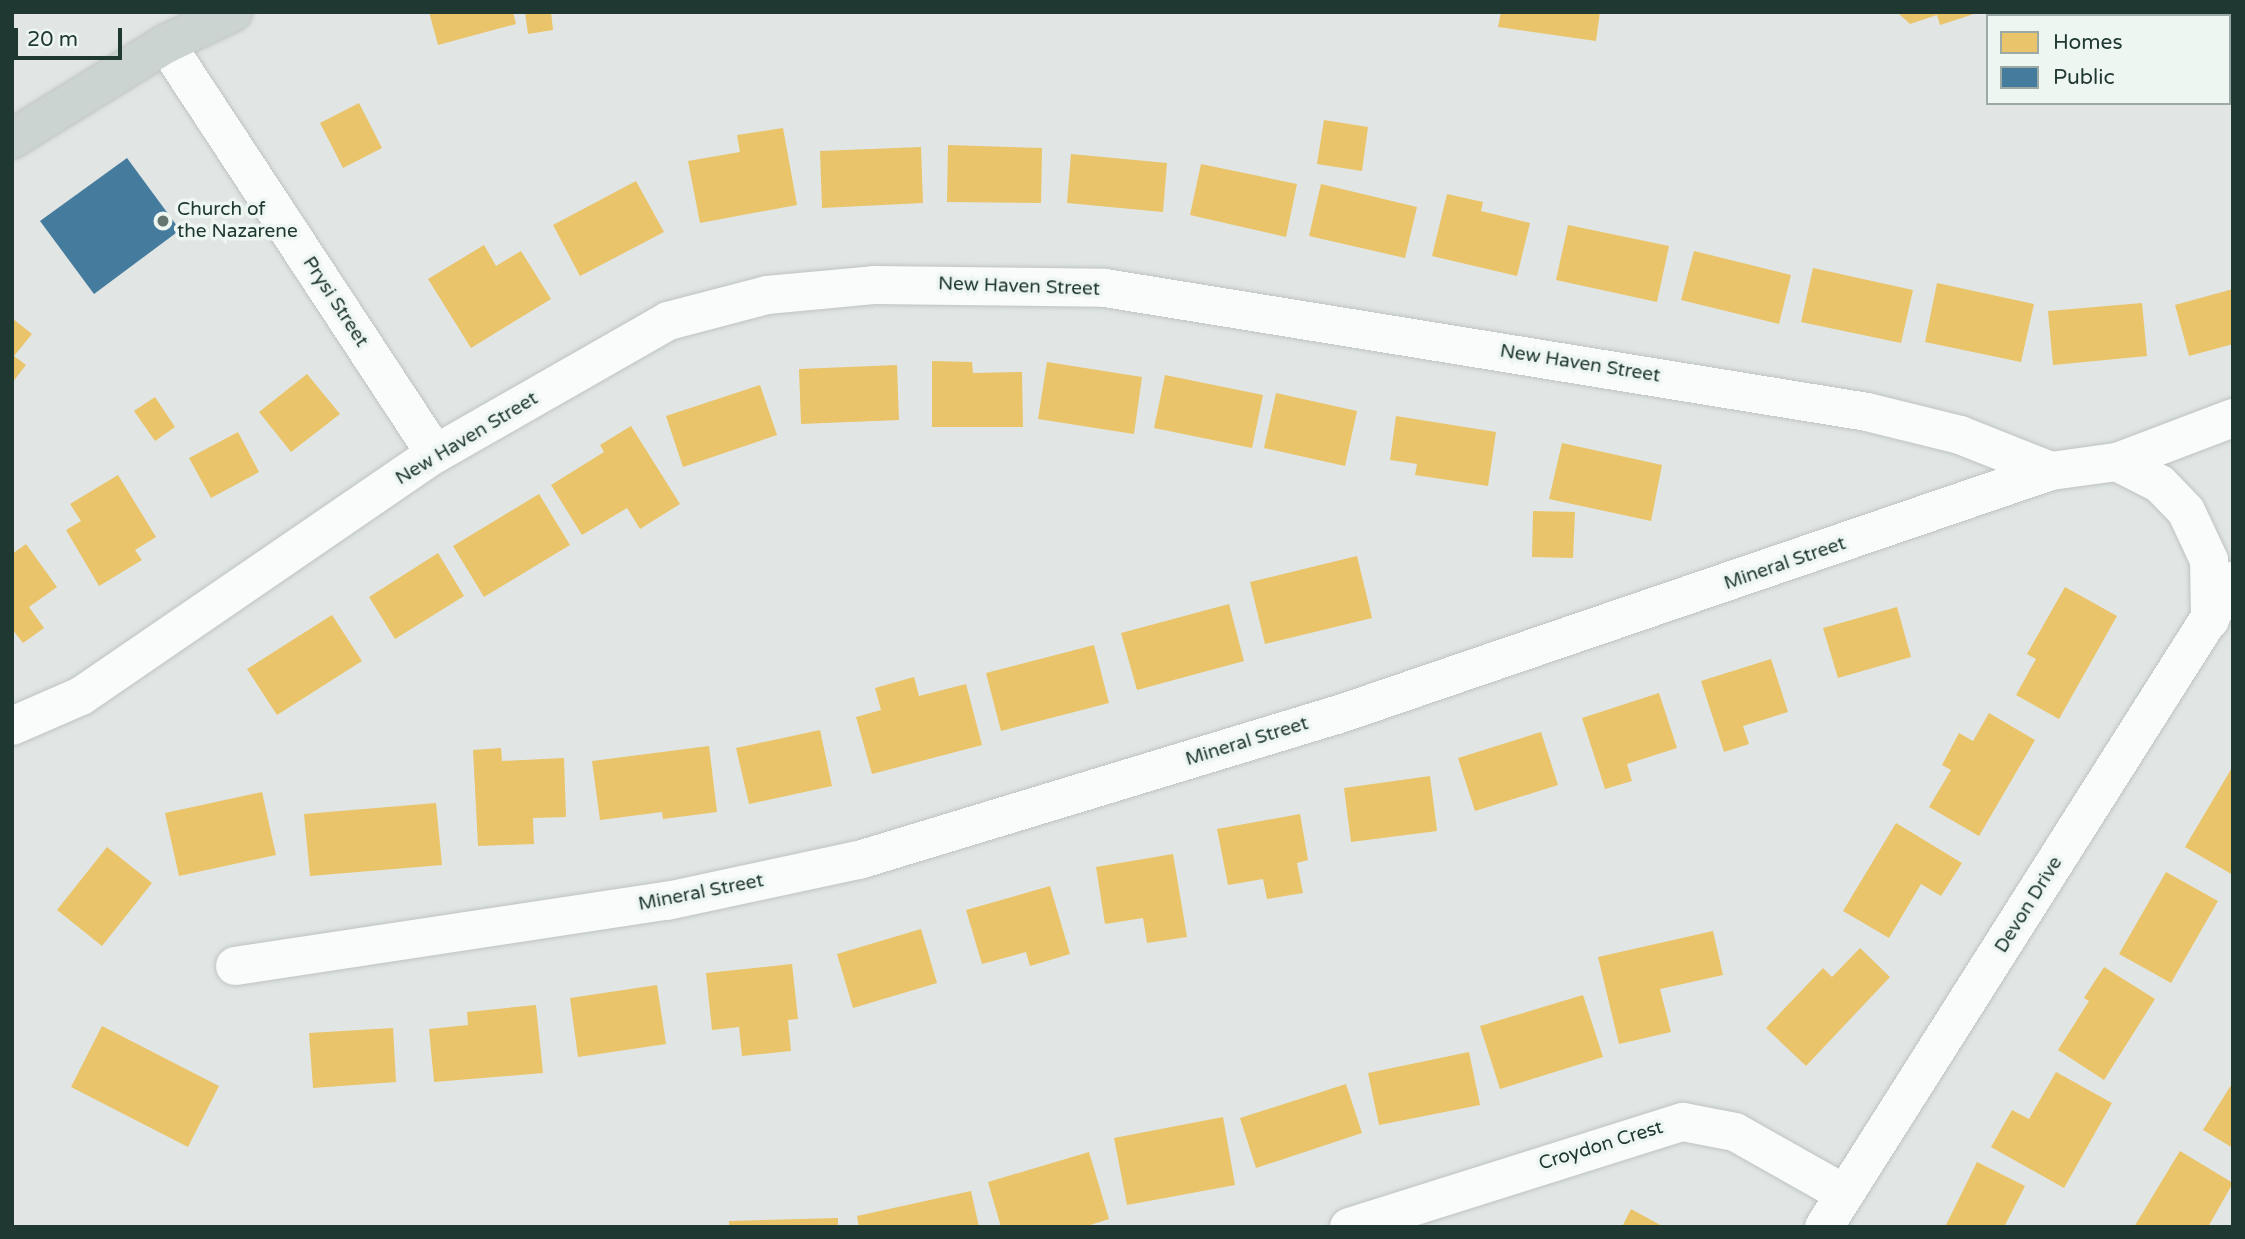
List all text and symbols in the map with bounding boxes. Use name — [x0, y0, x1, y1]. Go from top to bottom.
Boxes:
scale bar — [18, 14, 126, 58]
legend — [1986, 14, 2231, 105]
text: 20 m — [27, 27, 78, 52]
text: Homes — [2053, 30, 2123, 55]
text: Public — [2053, 65, 2115, 90]
place label: Church of the Nazarene — [177, 199, 298, 243]
marker: Church of the Nazarene — [155, 213, 171, 229]
street label: Prysi Street — [297, 253, 373, 351]
street label: New Haven Street — [938, 273, 1100, 301]
street label: New Haven Street — [1498, 340, 1662, 388]
street label: New Haven Street — [392, 388, 542, 490]
street label: Mineral Street — [1721, 533, 1849, 595]
street label: Mineral Street — [1183, 713, 1311, 771]
street label: Devon Drive — [1990, 853, 2068, 957]
street label: Mineral Street — [636, 870, 766, 916]
street label: Croydon Crest — [1536, 1116, 1666, 1176]

